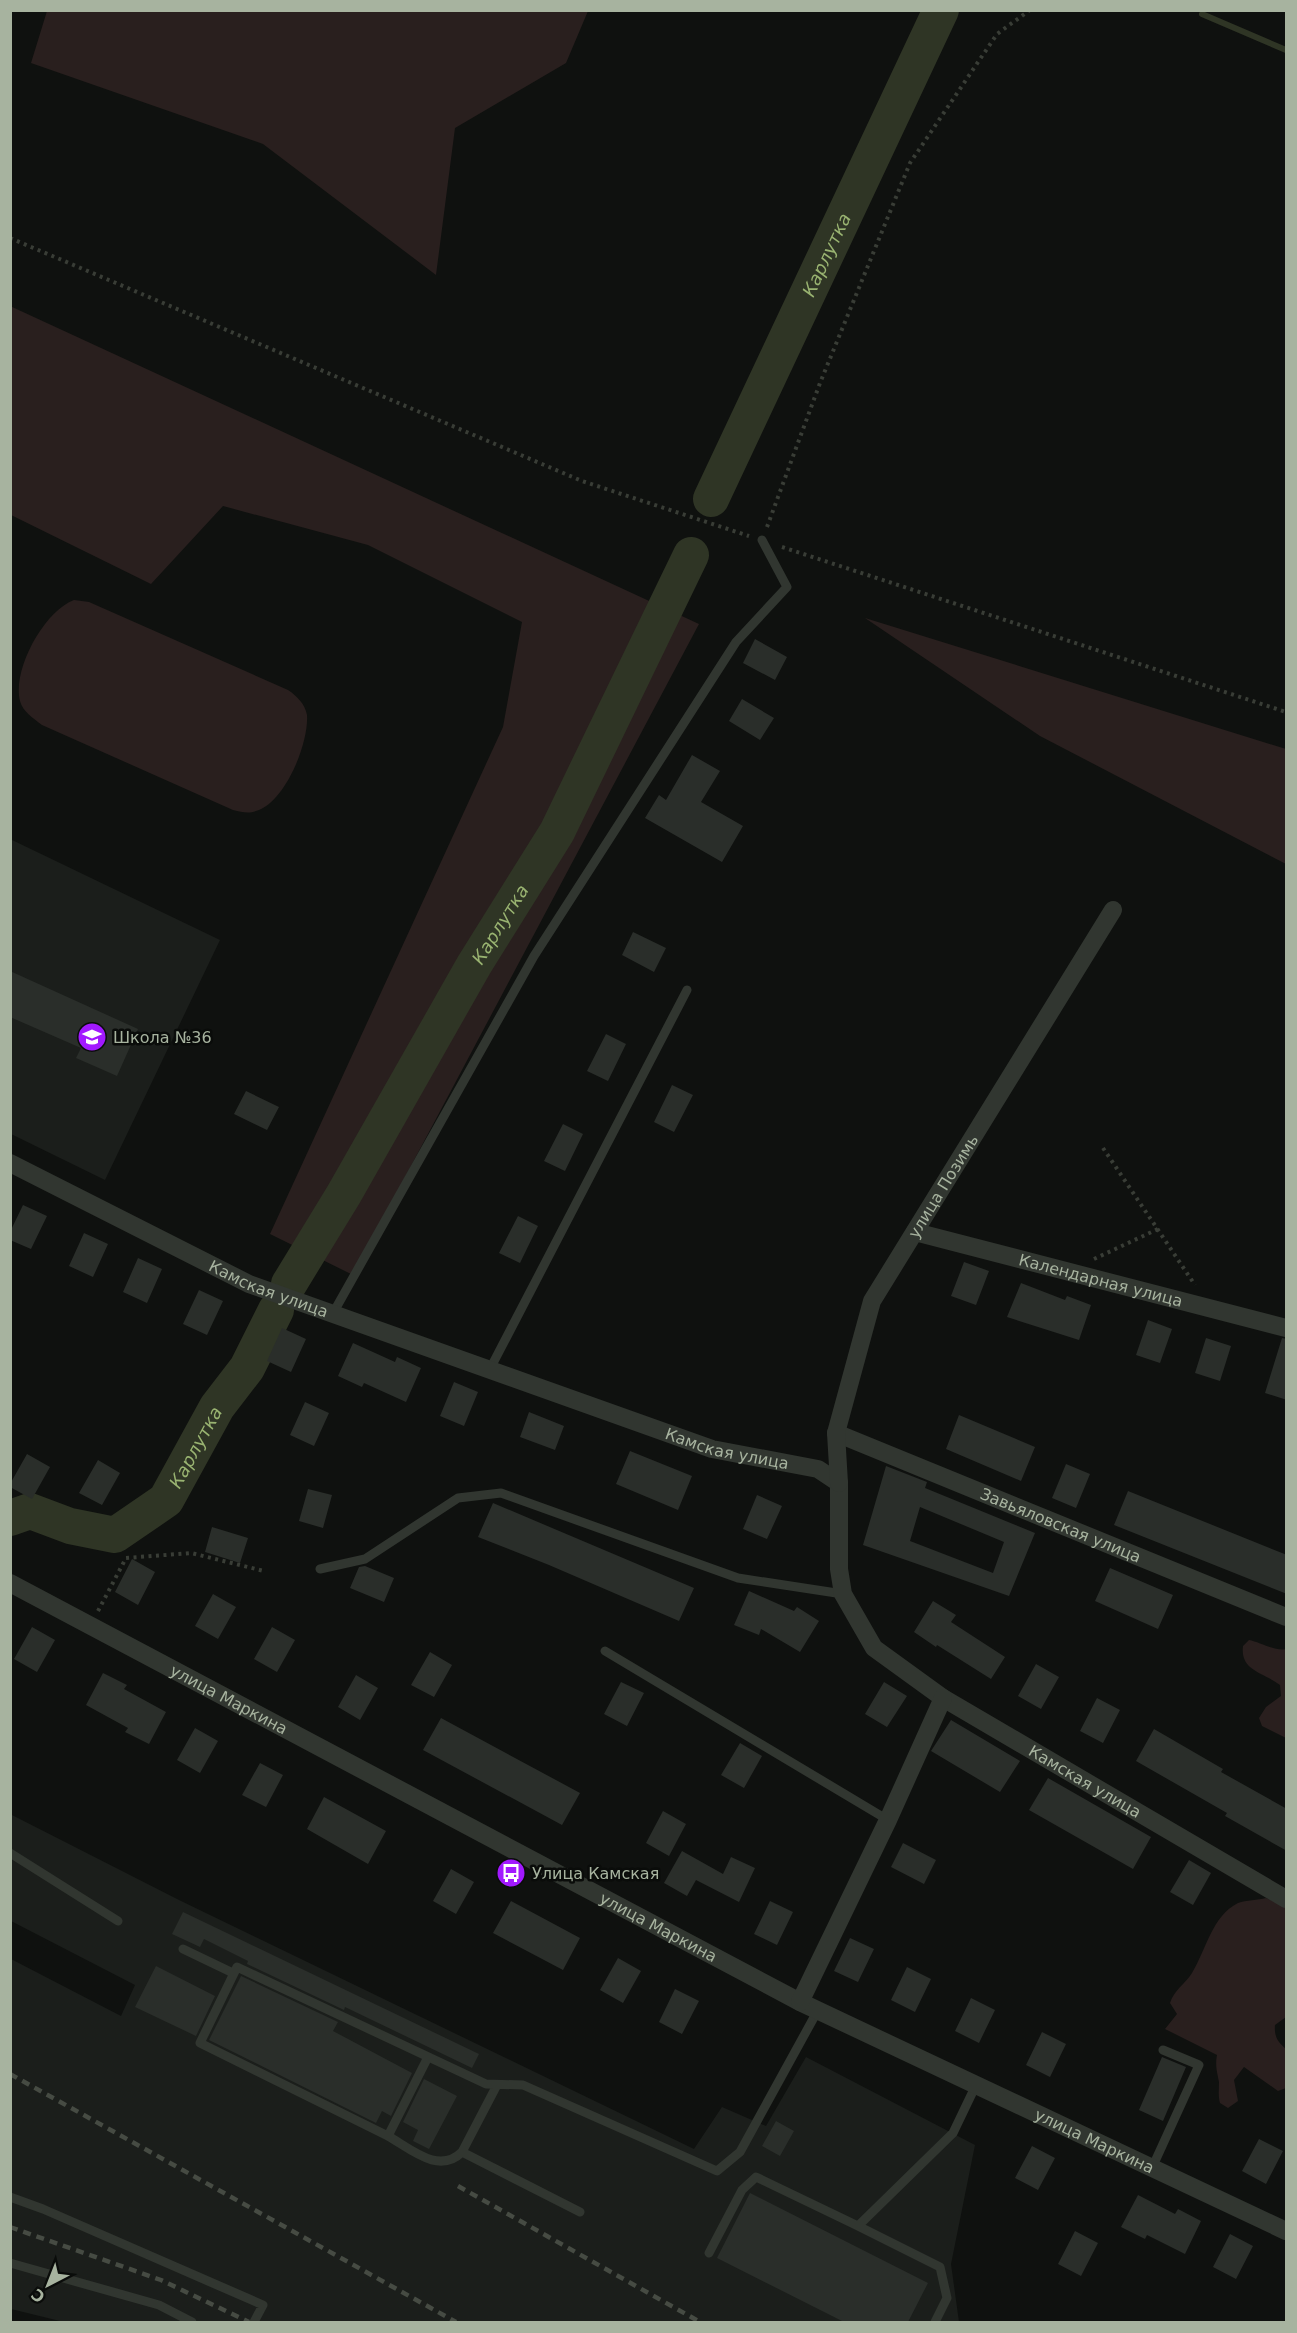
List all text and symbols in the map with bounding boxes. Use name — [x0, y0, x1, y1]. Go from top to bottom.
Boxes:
water label: Карлутка — [797, 210, 855, 300]
water label: Карлутка — [467, 880, 532, 968]
school or university icon: Школа №36 — [76, 1021, 108, 1053]
place label: Школа №36 — [113, 1028, 212, 1047]
street label: улица Позимь — [904, 1131, 982, 1241]
street label: Календарная улица — [1017, 1250, 1185, 1310]
street label: Камская улица — [206, 1256, 331, 1321]
water label: Карлутка — [164, 1403, 226, 1492]
street label: Камская улица — [663, 1424, 791, 1473]
street label: Завьяловская улица — [978, 1484, 1144, 1566]
street label: улица Маркина — [167, 1660, 291, 1738]
street label: Камская улица — [1025, 1741, 1145, 1822]
bus stop icon: Улица Камская — [495, 1857, 527, 1889]
place label: Улица Камская — [532, 1864, 659, 1883]
street label: улица Маркина — [597, 1888, 720, 1966]
street label: улица Маркина — [1032, 2105, 1158, 2177]
north arrow — [18, 2255, 78, 2315]
text: С — [28, 2285, 49, 2307]

